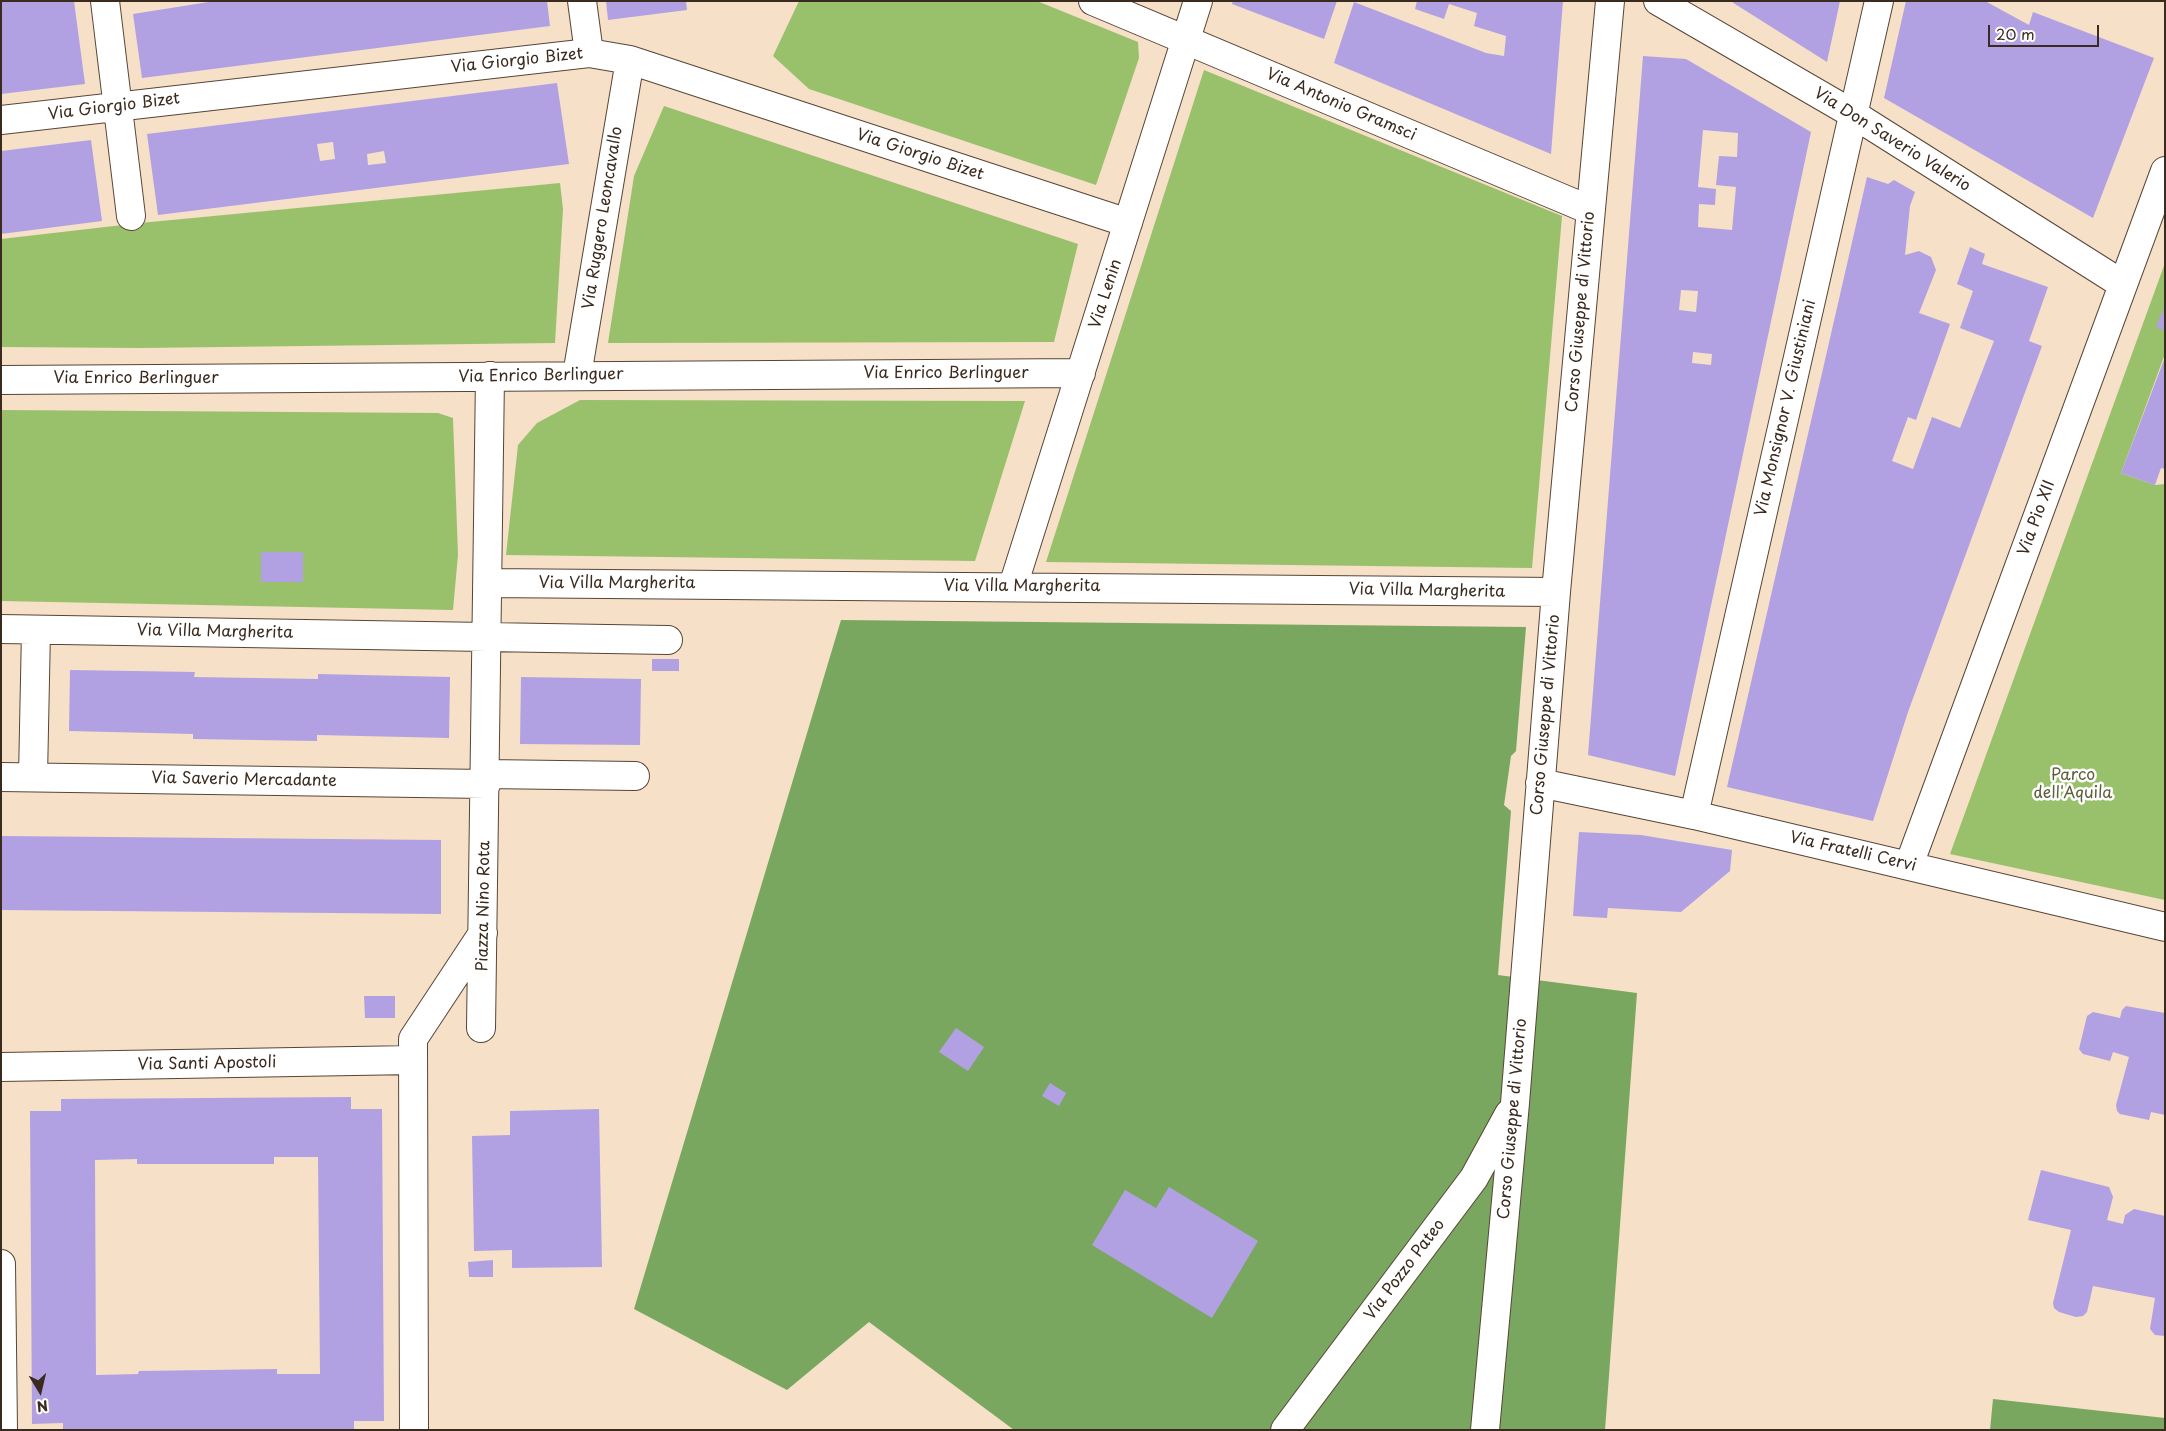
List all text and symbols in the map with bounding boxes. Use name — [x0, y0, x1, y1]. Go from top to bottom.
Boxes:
scale bar — [1991, 15, 2102, 47]
text: 20 m — [1996, 22, 2035, 45]
street label: Via Giorgio Bizet — [450, 45, 584, 77]
street label: Via Antonio Gramsci — [1263, 65, 1419, 145]
street label: Via Don Saverio Valerio — [1810, 84, 1974, 196]
street label: Via Giorgio Bizet — [47, 89, 181, 125]
street label: Via Ruggero Leoncavallo — [579, 125, 627, 311]
street label: Via Giorgio Bizet — [854, 125, 986, 185]
street label: Corso Giuseppe di Vittorio — [1563, 211, 1599, 413]
street label: Via Lenin — [1086, 257, 1126, 331]
street label: Via Monsignor V. Giustiniani — [1752, 298, 1820, 518]
street label: Via Enrico Berlinguer — [863, 364, 1029, 384]
street label: Via Enrico Berlinguer — [458, 365, 624, 387]
street label: Via Enrico Berlinguer — [53, 369, 219, 389]
street label: Via Pio XII — [2014, 478, 2060, 558]
street label: Via Villa Margherita — [539, 574, 695, 594]
street label: Via Villa Margherita — [944, 577, 1100, 597]
street label: Via Villa Margherita — [1349, 580, 1505, 602]
street label: Corso Giuseppe di Vittorio — [1528, 614, 1564, 816]
street label: Via Villa Margherita — [137, 621, 293, 643]
park label: Parco dell'Aquila — [2034, 766, 2112, 804]
street label: Via Saverio Mercadante — [151, 769, 337, 791]
street label: Via Fratelli Cervi — [1788, 828, 1918, 876]
street label: Piazza Nino Rota — [473, 840, 495, 972]
street label: Corso Giuseppe di Vittorio — [1495, 1018, 1531, 1220]
street label: Via Santi Apostoli — [137, 1053, 277, 1075]
street label: Via Pozzo Pateo — [1361, 1216, 1449, 1324]
north arrow — [15, 1366, 65, 1416]
text: N — [35, 1395, 50, 1418]

